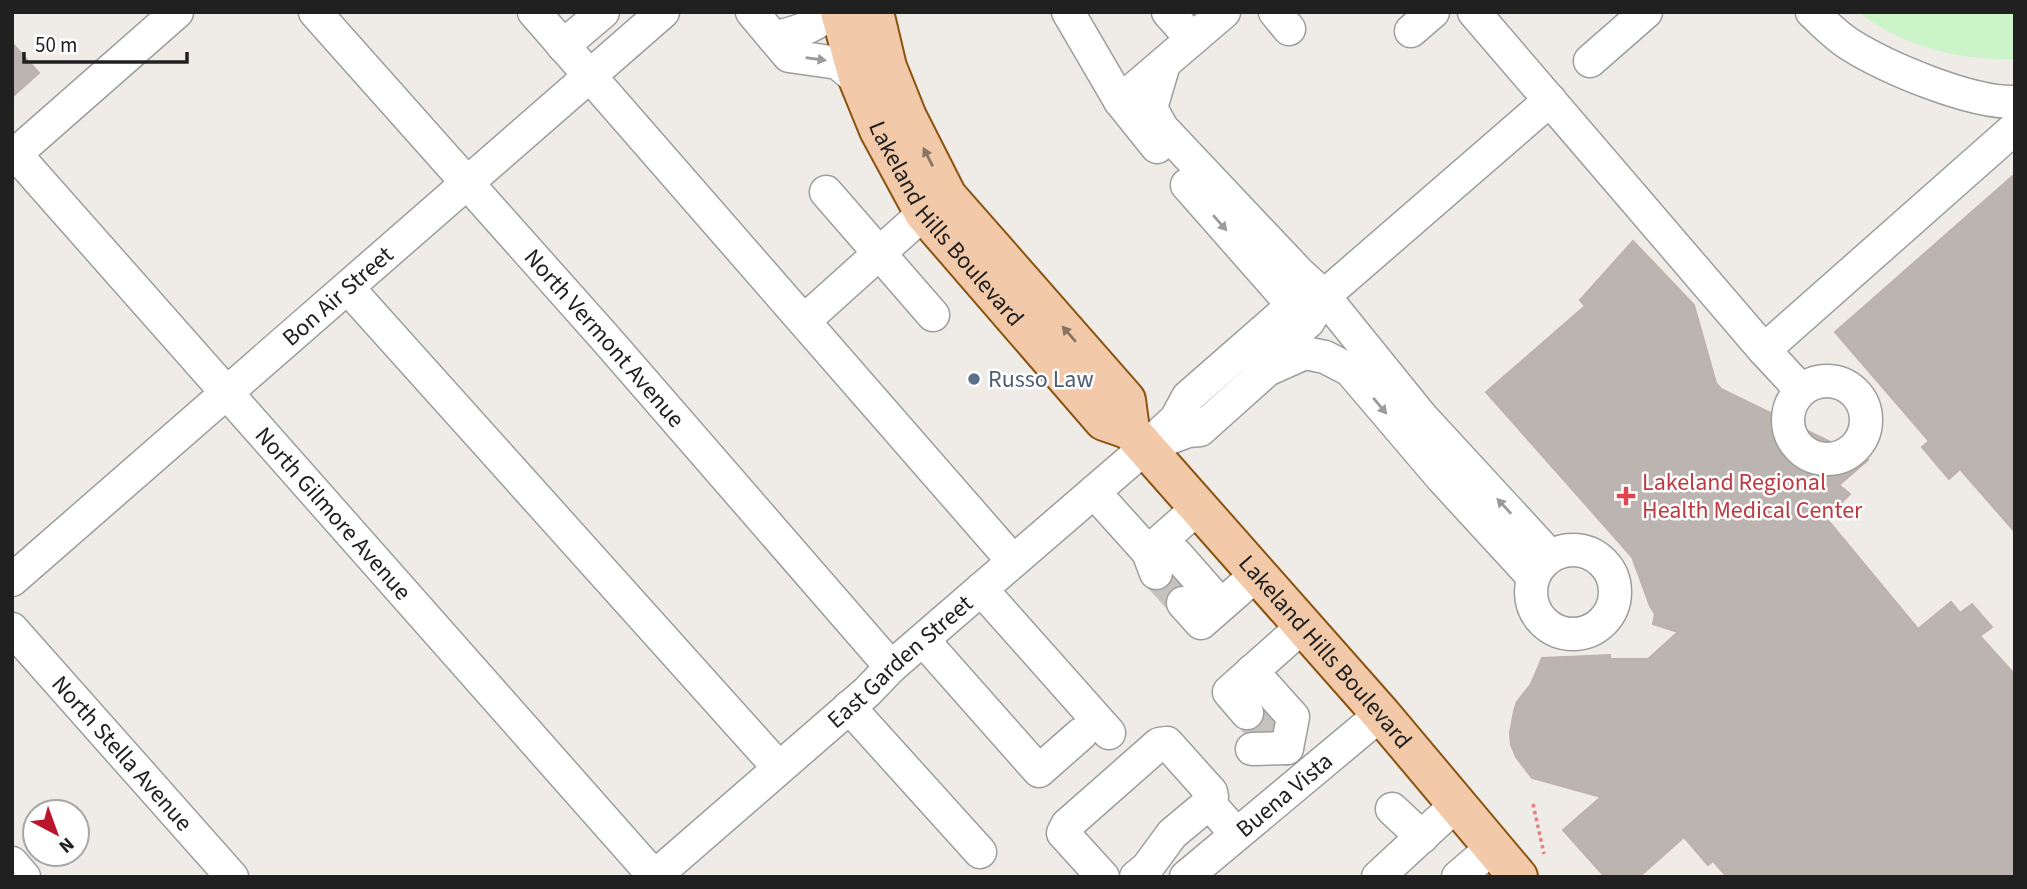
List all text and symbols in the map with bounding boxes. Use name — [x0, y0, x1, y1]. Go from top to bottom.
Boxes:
scale bar — [24, 21, 187, 65]
text: 50 m — [35, 30, 77, 60]
one-way arrow — [805, 54, 827, 65]
street label: Lakeland Hills Boulevard — [860, 116, 1032, 334]
one-way arrow — [922, 147, 933, 167]
one-way arrow — [1212, 214, 1228, 232]
street label: Bon Air Street — [274, 238, 401, 354]
street label: North Vermont Avenue — [516, 241, 693, 435]
one-way arrow — [1061, 325, 1077, 343]
place label: Russo Law — [988, 362, 1094, 397]
marker: Russo Law — [966, 371, 982, 387]
one-way arrow — [1373, 397, 1388, 415]
street label: North Gilmore Avenue — [247, 419, 420, 608]
place label: Lakeland Regional Health Medical Center — [1642, 465, 1863, 528]
marker: Lakeland Regional Health Medical Center — [1616, 486, 1636, 506]
one-way arrow — [1497, 498, 1513, 515]
street label: Lakeland Hills Boulevard — [1230, 547, 1420, 756]
street label: East Garden Street — [819, 586, 980, 737]
street label: North Stella Avenue — [43, 668, 201, 839]
street label: Buena Vista — [1228, 744, 1340, 846]
north arrow — [21, 798, 91, 868]
text: N — [53, 830, 80, 859]

